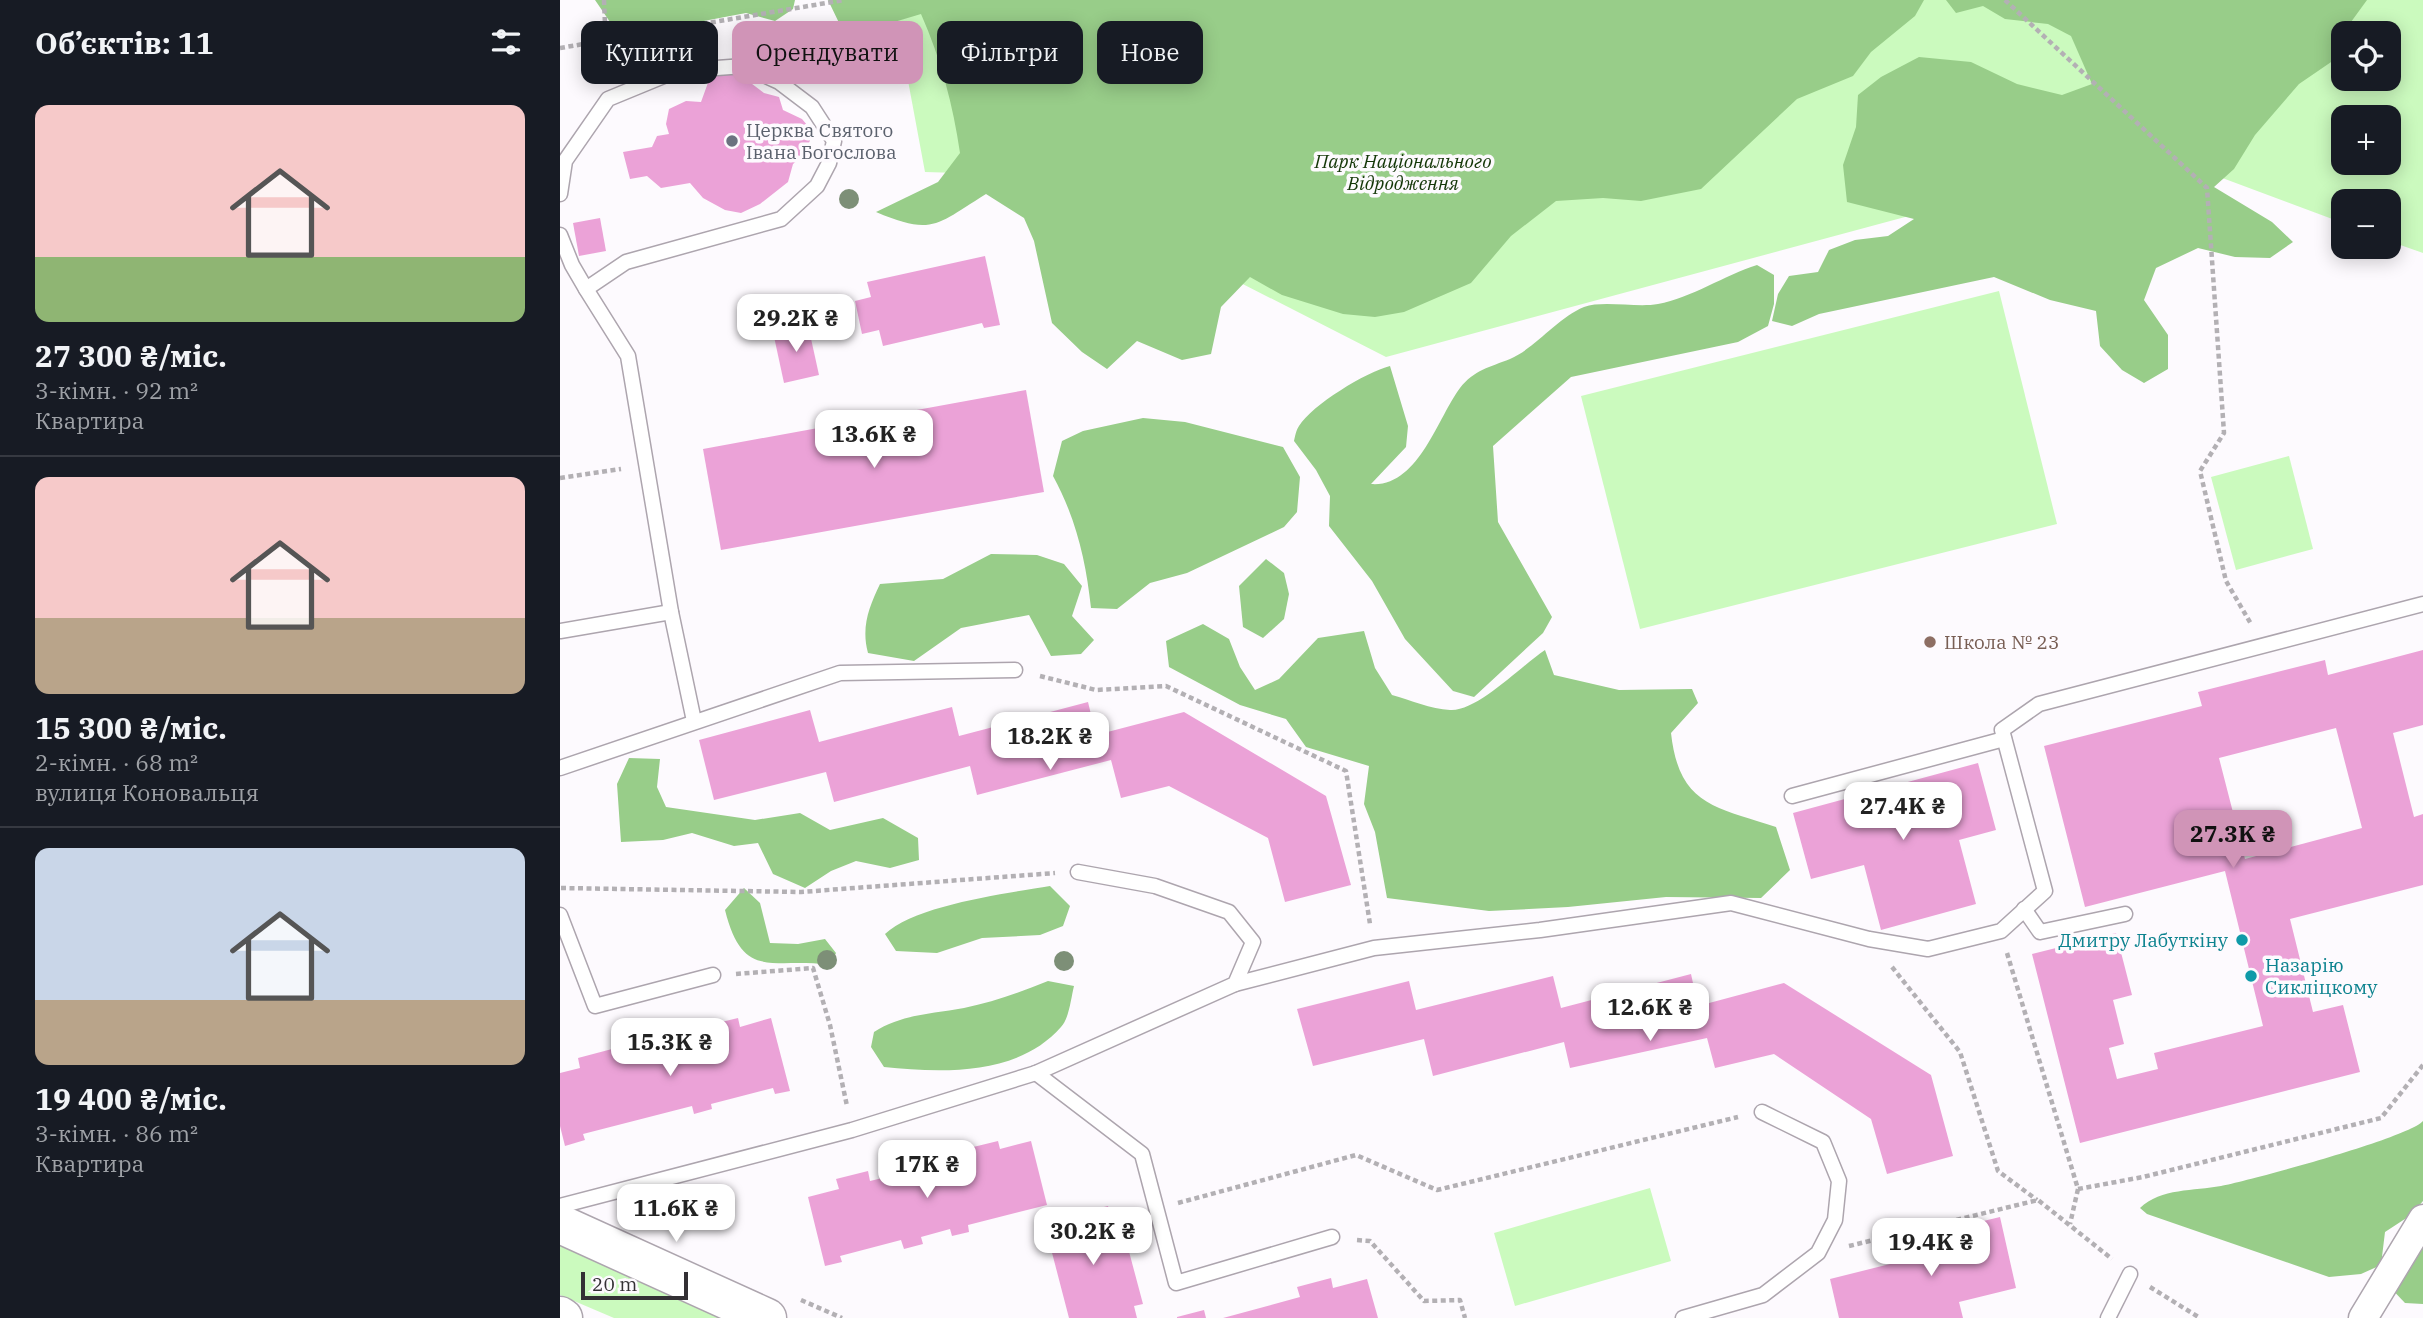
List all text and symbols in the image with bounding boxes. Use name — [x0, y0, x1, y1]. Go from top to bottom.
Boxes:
chip: Купити — [581, 21, 718, 84]
chip: Орендувати — [732, 21, 923, 84]
chip: Фільтри — [937, 21, 1083, 84]
chip: Нове — [1097, 21, 1203, 84]
map controls — [2331, 21, 2401, 259]
button: locate — [2331, 21, 2401, 91]
text: Об’єктів: 11 — [35, 23, 214, 62]
icon: filters — [487, 23, 525, 61]
button: + — [2331, 105, 2401, 175]
place label: Церква Святого Івана Богослова — [746, 118, 897, 164]
marker: Церква Святого Івана Богослова — [724, 133, 740, 149]
park label: Парк Національного Відродження — [1313, 149, 1492, 195]
icon: home — [217, 150, 343, 276]
button: − — [2331, 189, 2401, 259]
pin: 29.2K ₴ — [731, 294, 861, 354]
text: 29.2K ₴ — [753, 302, 839, 332]
text: 27 300 ₴/міс. — [35, 336, 227, 375]
text: 3-кімн. · 92 m² — [35, 375, 198, 405]
text: Квартира — [35, 405, 144, 435]
pin: 13.6K ₴ — [809, 410, 939, 470]
text: 13.6K ₴ — [831, 418, 917, 448]
icon: home — [217, 522, 343, 648]
place label: Школа № 23 — [1944, 630, 2059, 654]
marker: Школа № 23 — [1922, 634, 1938, 650]
text: 15 300 ₴/міс. — [35, 708, 227, 747]
pin: 18.2K ₴ — [985, 712, 1115, 772]
text: 18.2K ₴ — [1007, 720, 1093, 750]
text: 2-кімн. · 68 m² — [35, 747, 198, 777]
text: вулиця Коновальця — [35, 777, 259, 807]
pin: 27.4K ₴ — [1838, 782, 1968, 842]
text: 27.4K ₴ — [1860, 790, 1946, 820]
pin: 27.3K ₴ — [2168, 810, 2298, 870]
text: 27.3K ₴ — [2190, 818, 2276, 848]
icon: home — [217, 893, 343, 1019]
place label: Дмитру Лабуткіну — [2058, 928, 2229, 952]
marker: Дмитру Лабуткіну — [2234, 932, 2250, 948]
place label: Назарію Сикліцкому — [2265, 953, 2378, 999]
marker: Назарію Сикліцкому — [2243, 968, 2259, 984]
pin: 12.6K ₴ — [1585, 984, 1715, 1043]
text: 12.6K ₴ — [1607, 991, 1693, 1021]
pin: 15.3K ₴ — [605, 1018, 735, 1078]
text: 15.3K ₴ — [627, 1026, 713, 1056]
text: 19 400 ₴/міс. — [35, 1079, 227, 1118]
text: 3-кімн. · 86 m² — [35, 1118, 198, 1148]
pin: 17K ₴ — [878, 1140, 976, 1200]
text: Квартира — [35, 1148, 144, 1178]
text: 17K ₴ — [894, 1148, 960, 1178]
pin: 11.6K ₴ — [611, 1184, 741, 1244]
text: 11.6K ₴ — [633, 1192, 719, 1222]
pin: 30.2K ₴ — [1028, 1208, 1158, 1267]
text: 30.2K ₴ — [1050, 1215, 1136, 1245]
pin: 19.4K ₴ — [1866, 1218, 1996, 1278]
text: 19.4K ₴ — [1888, 1226, 1974, 1256]
scale bar — [581, 1269, 688, 1301]
text: 20 m — [592, 1272, 637, 1296]

